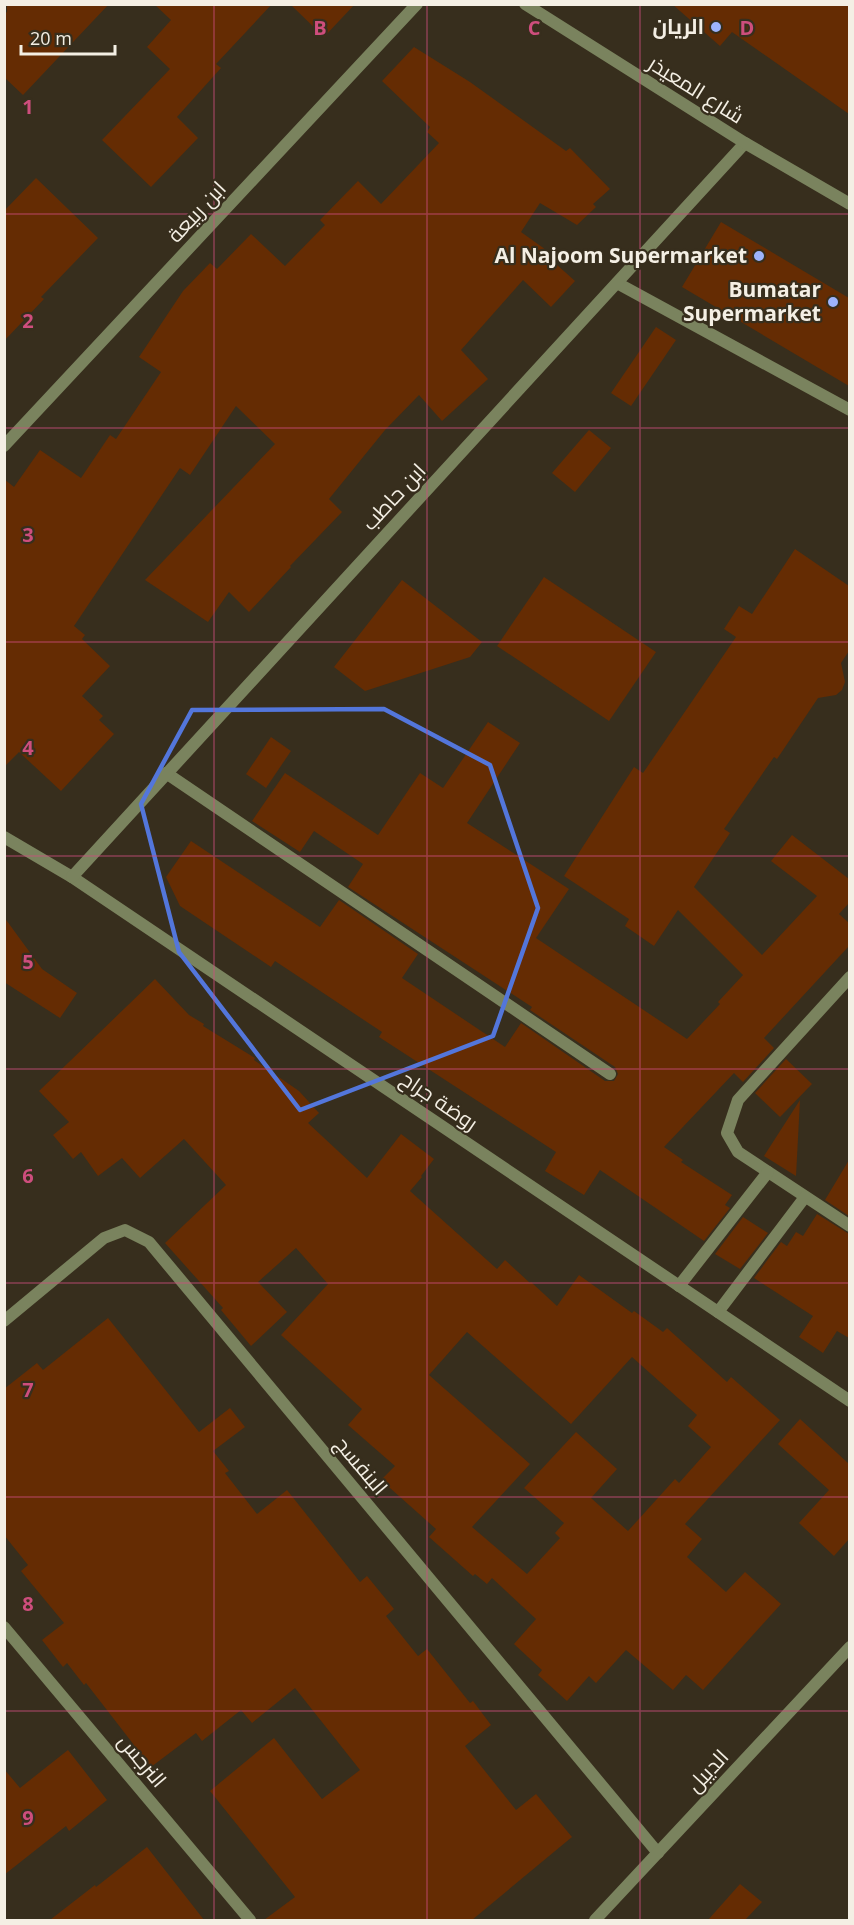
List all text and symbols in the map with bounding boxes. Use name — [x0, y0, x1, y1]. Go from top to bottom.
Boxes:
place label: الريان — [652, 12, 704, 40]
text: B — [313, 14, 327, 41]
text: C — [528, 14, 541, 41]
text: D — [740, 14, 754, 41]
scale bar — [21, 18, 116, 56]
marker: الريان — [709, 20, 723, 34]
text: 20 m — [30, 26, 72, 50]
street label: شارع المعيذر — [642, 48, 750, 130]
text: 1 — [22, 93, 34, 120]
street label: ابن ربيعة — [161, 175, 232, 248]
place label: Al Najoom Supermarket — [494, 241, 747, 269]
marker: Al Najoom Supermarket — [752, 249, 766, 263]
place label: Bumatar Supermarket — [683, 275, 821, 327]
marker: Bumatar Supermarket — [826, 295, 840, 309]
text: 2 — [22, 307, 34, 334]
street label: ابن حاطب — [355, 457, 431, 536]
text: 3 — [22, 521, 34, 548]
text: 4 — [22, 734, 34, 761]
text: 5 — [22, 948, 34, 975]
street label: روضة جراح — [395, 1064, 484, 1137]
text: 6 — [22, 1162, 34, 1189]
text: 7 — [22, 1376, 34, 1403]
street label: البنفسج — [328, 1430, 394, 1501]
text: 8 — [22, 1590, 34, 1617]
street label: النرجس — [112, 1728, 173, 1793]
street label: الديبل — [680, 1743, 734, 1798]
text: 9 — [22, 1804, 34, 1831]

